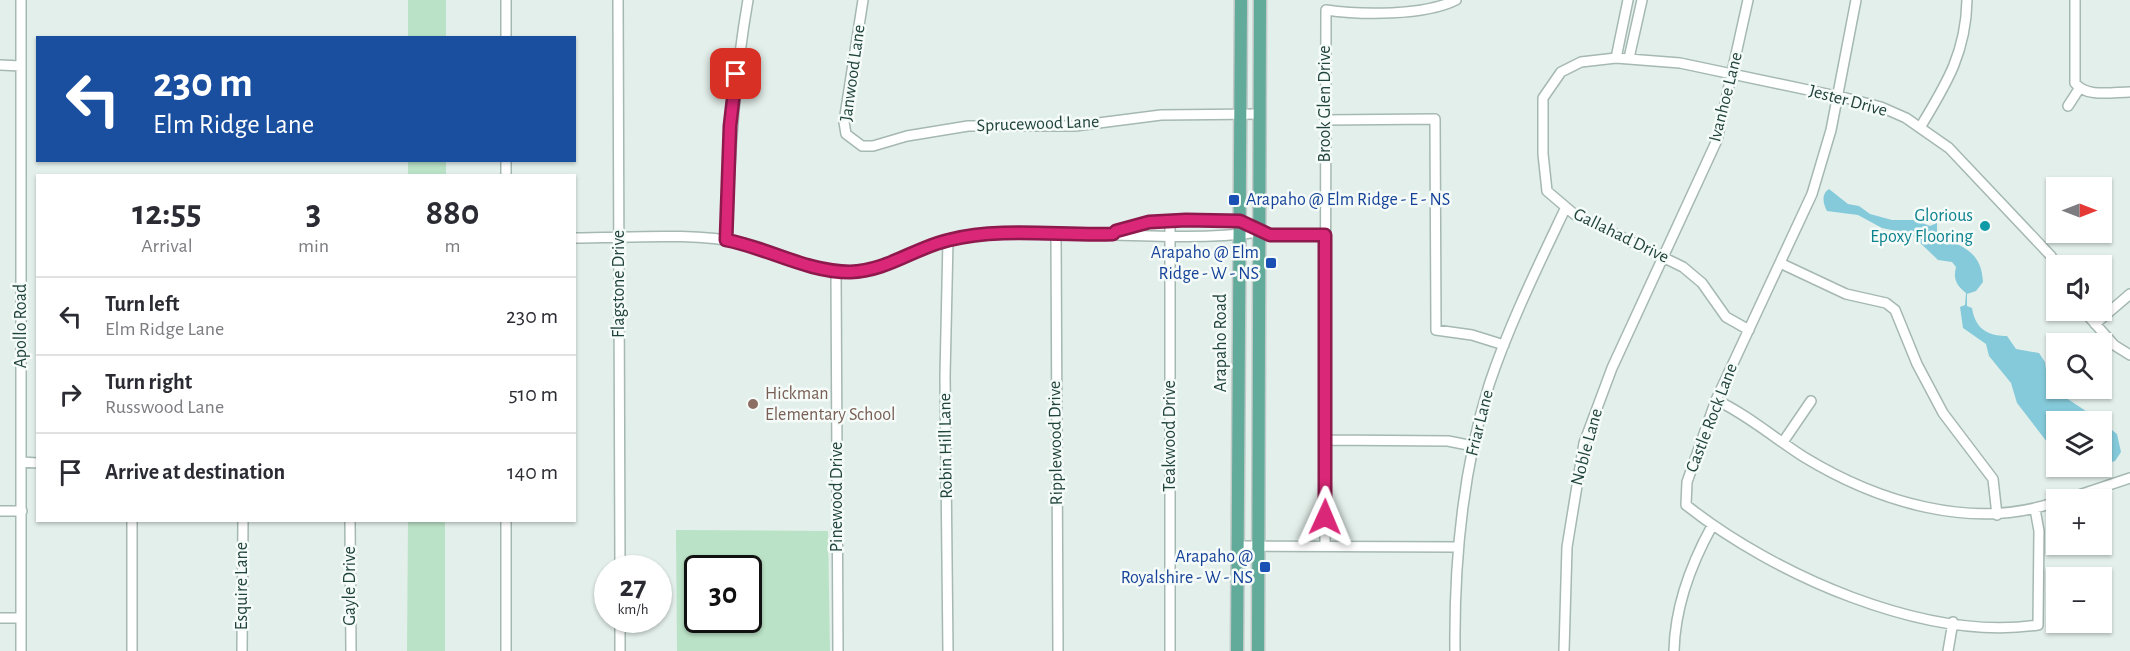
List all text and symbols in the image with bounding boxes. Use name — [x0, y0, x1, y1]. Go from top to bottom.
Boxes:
street label: Janwood Lane — [837, 24, 869, 122]
street label: Brook Glen Drive — [1316, 45, 1334, 163]
pin — [710, 48, 761, 99]
street label: Ivanhoe Lane — [1706, 50, 1746, 144]
icon: arrive — [719, 57, 752, 90]
icon: left — [54, 60, 132, 138]
text: 230 m — [153, 62, 253, 104]
street label: Jester Drive — [1807, 82, 1889, 120]
text: Elm Ridge Lane — [153, 111, 314, 138]
street label: Sprucewood Lane — [976, 113, 1100, 135]
north arrow — [2046, 177, 2112, 243]
map controls — [2046, 177, 2112, 633]
place label: Arapaho @ Elm Ridge - E - NS — [1246, 191, 1450, 209]
marker: Arapaho @ Elm Ridge - E - NS — [1227, 193, 1241, 207]
text: 12:55 — [132, 195, 202, 231]
text: 3 — [306, 195, 321, 231]
text: 880 — [425, 195, 480, 231]
street label: Gallahad Drive — [1571, 205, 1671, 267]
place label: Glorious Epoxy Flooring — [1870, 207, 1973, 246]
marker: Glorious Epoxy Flooring — [1978, 219, 1992, 233]
street label: Flagstone Drive — [610, 230, 628, 338]
text: Arrival — [141, 236, 193, 256]
text: min — [298, 236, 329, 256]
text: m — [445, 236, 461, 256]
place label: Arapaho @ Elm Ridge - W - NS — [1151, 244, 1259, 283]
button: sound — [2046, 255, 2112, 321]
marker: Arapaho @ Elm Ridge - W - NS — [1264, 256, 1278, 270]
street label: Apollo Road — [12, 284, 30, 368]
text: Turn left — [105, 293, 179, 315]
street label: Arapaho Road — [1212, 294, 1230, 392]
icon: left — [54, 300, 87, 333]
text: 230 m — [506, 305, 558, 327]
text: Elm Ridge Lane — [105, 319, 224, 339]
button: search — [2046, 333, 2112, 399]
street label: Castle Rock Lane — [1683, 361, 1741, 475]
text: Turn right — [105, 371, 192, 393]
icon: right — [54, 378, 87, 411]
street label: Ripplewood Drive — [1046, 380, 1066, 506]
street label: Teakwood Drive — [1161, 380, 1179, 492]
text: 510 m — [508, 383, 558, 405]
place label: Hickman Elementary School — [765, 385, 896, 424]
street label: Friar Lane — [1463, 388, 1497, 458]
street label: Robin Hill Lane — [936, 393, 956, 499]
text: Russwood Lane — [105, 397, 224, 417]
marker: Hickman Elementary School — [746, 397, 760, 411]
street label: Noble Lane — [1568, 407, 1606, 487]
button: layers — [2046, 411, 2112, 477]
street label: Pinewood Drive — [828, 442, 846, 552]
icon: arrive — [54, 456, 87, 489]
text: Arrive at destination — [105, 461, 285, 483]
text: 140 m — [507, 461, 558, 483]
position arrow — [1293, 485, 1357, 549]
button: + — [2046, 489, 2112, 555]
street label: Esquire Lane — [233, 542, 251, 630]
street label: Gayle Drive — [341, 546, 359, 626]
place label: Arapaho @ Royalshire - W - NS — [1121, 548, 1253, 587]
speed limit sign: 30 — [684, 555, 762, 633]
marker: Arapaho @ Royalshire - W - NS — [1258, 560, 1272, 574]
button: − — [2046, 567, 2112, 633]
text: 27 — [619, 572, 647, 602]
text: km/h — [618, 602, 648, 617]

